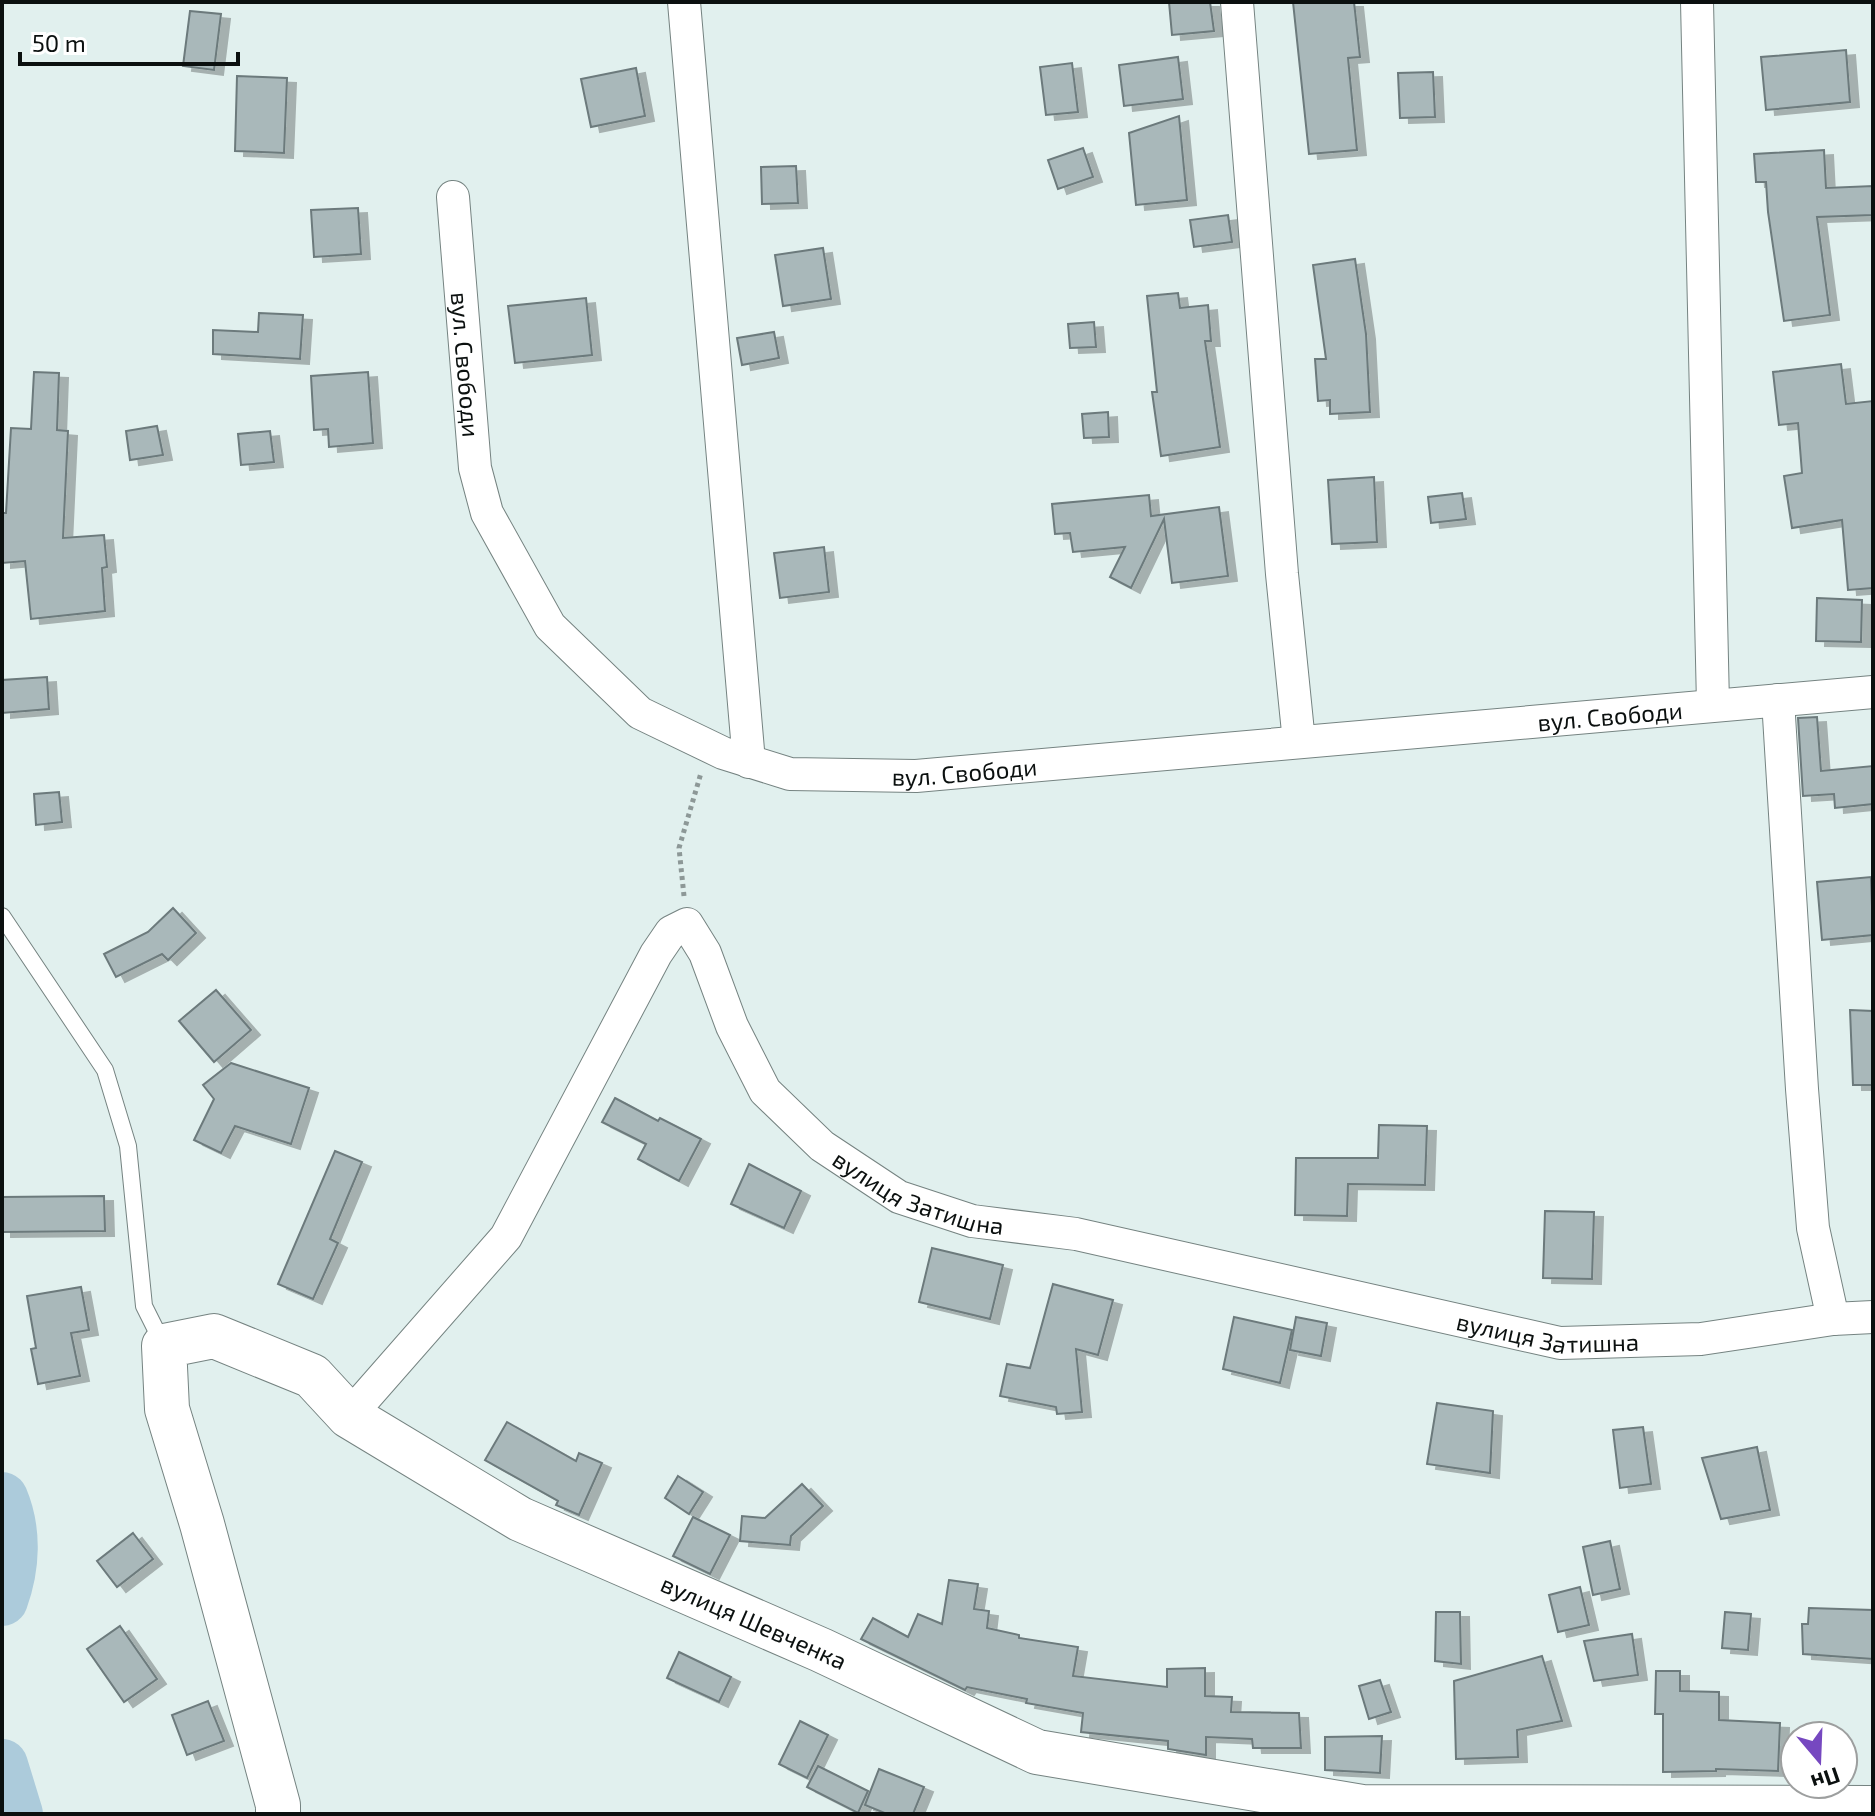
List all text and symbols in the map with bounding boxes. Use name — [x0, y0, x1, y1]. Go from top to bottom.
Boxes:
scale bar — [20, 16, 238, 66]
text: 50 m — [32, 28, 86, 57]
street label: вул. Свободи — [446, 291, 487, 438]
street label: вул. Свободи — [1536, 694, 1684, 736]
street label: вул. Свободи — [892, 751, 1038, 792]
street label: вулиця Затишна — [828, 1143, 1006, 1239]
street label: вулиця Затишна — [1454, 1306, 1639, 1359]
street label: вулиця Шевченка — [657, 1568, 852, 1675]
north arrow — [1779, 1720, 1859, 1800]
text: Пн — [1808, 1763, 1844, 1797]

